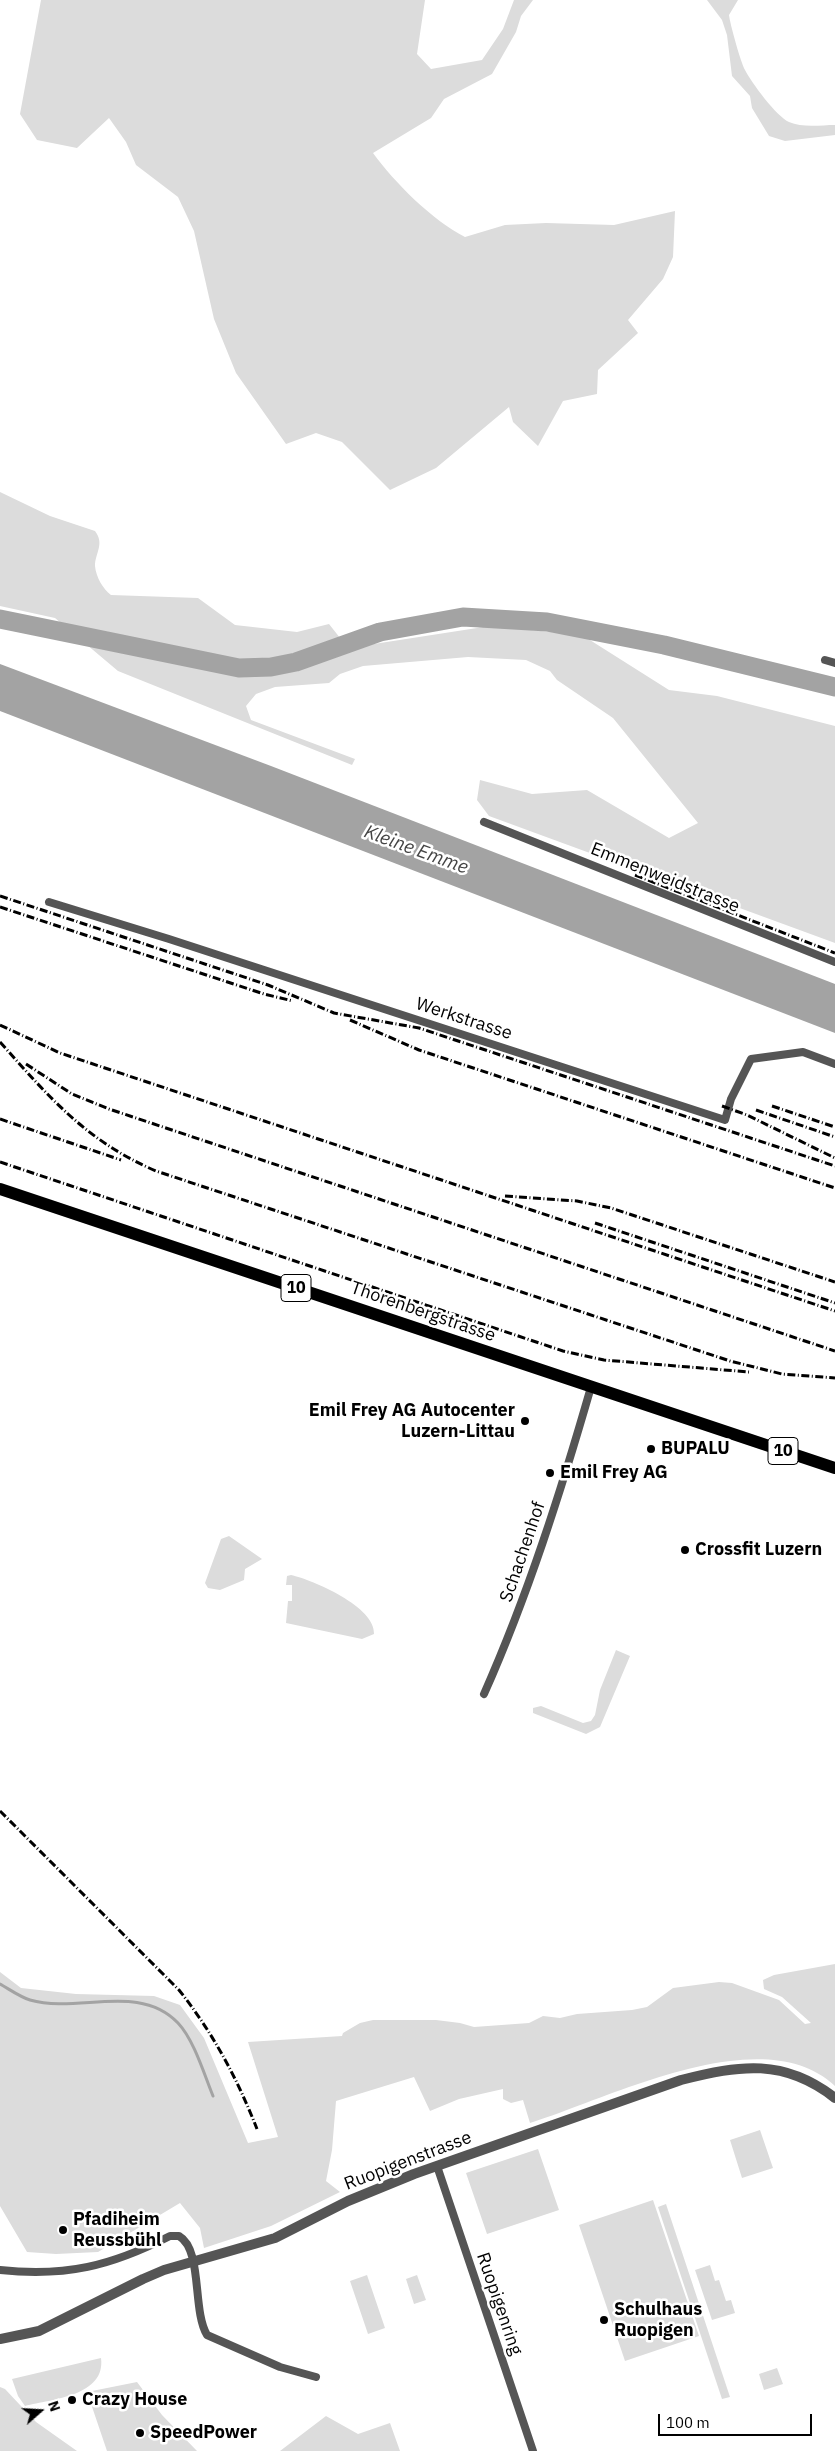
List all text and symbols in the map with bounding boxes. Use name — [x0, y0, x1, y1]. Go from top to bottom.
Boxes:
water label: Kleine Emme — [361, 821, 471, 879]
street label: Emmenweidstrasse — [587, 838, 743, 918]
street label: Werkstrasse — [413, 993, 515, 1045]
road number: 10 — [281, 1275, 311, 1302]
street label: Thorenbergstrasse — [348, 1277, 498, 1347]
place label: Emil Frey AG Autocenter Luzern-Littau — [309, 1400, 515, 1442]
marker: Emil Frey AG Autocenter Luzern-Littau — [519, 1415, 531, 1427]
place label: BUPALU — [661, 1438, 730, 1460]
road number: 10 — [768, 1438, 798, 1464]
marker: BUPALU — [645, 1443, 657, 1455]
place label: Emil Frey AG — [560, 1462, 668, 1484]
marker: Emil Frey AG — [544, 1467, 556, 1479]
street label: Schachenhof — [496, 1499, 550, 1605]
place label: Crossfit Luzern — [695, 1539, 822, 1561]
marker: Crossfit Luzern — [679, 1544, 691, 1556]
street label: Ruopigenstrasse — [341, 2127, 475, 2195]
place label: Pfadiheim Reussbühl — [73, 2209, 162, 2252]
marker: Pfadiheim Reussbühl — [57, 2224, 69, 2236]
street label: Ruopigenring — [471, 2250, 527, 2358]
place label: Schulhaus Ruopigen — [614, 2299, 702, 2342]
marker: Schulhaus Ruopigen — [598, 2314, 610, 2326]
north arrow — [15, 2386, 65, 2436]
place label: Crazy House — [82, 2389, 187, 2411]
marker: Crazy House — [66, 2394, 78, 2406]
text: N — [44, 2398, 64, 2414]
scale bar — [660, 2404, 814, 2436]
text: 100 m — [666, 2413, 710, 2432]
place label: SpeedPower — [150, 2422, 257, 2444]
marker: SpeedPower — [134, 2427, 146, 2439]

